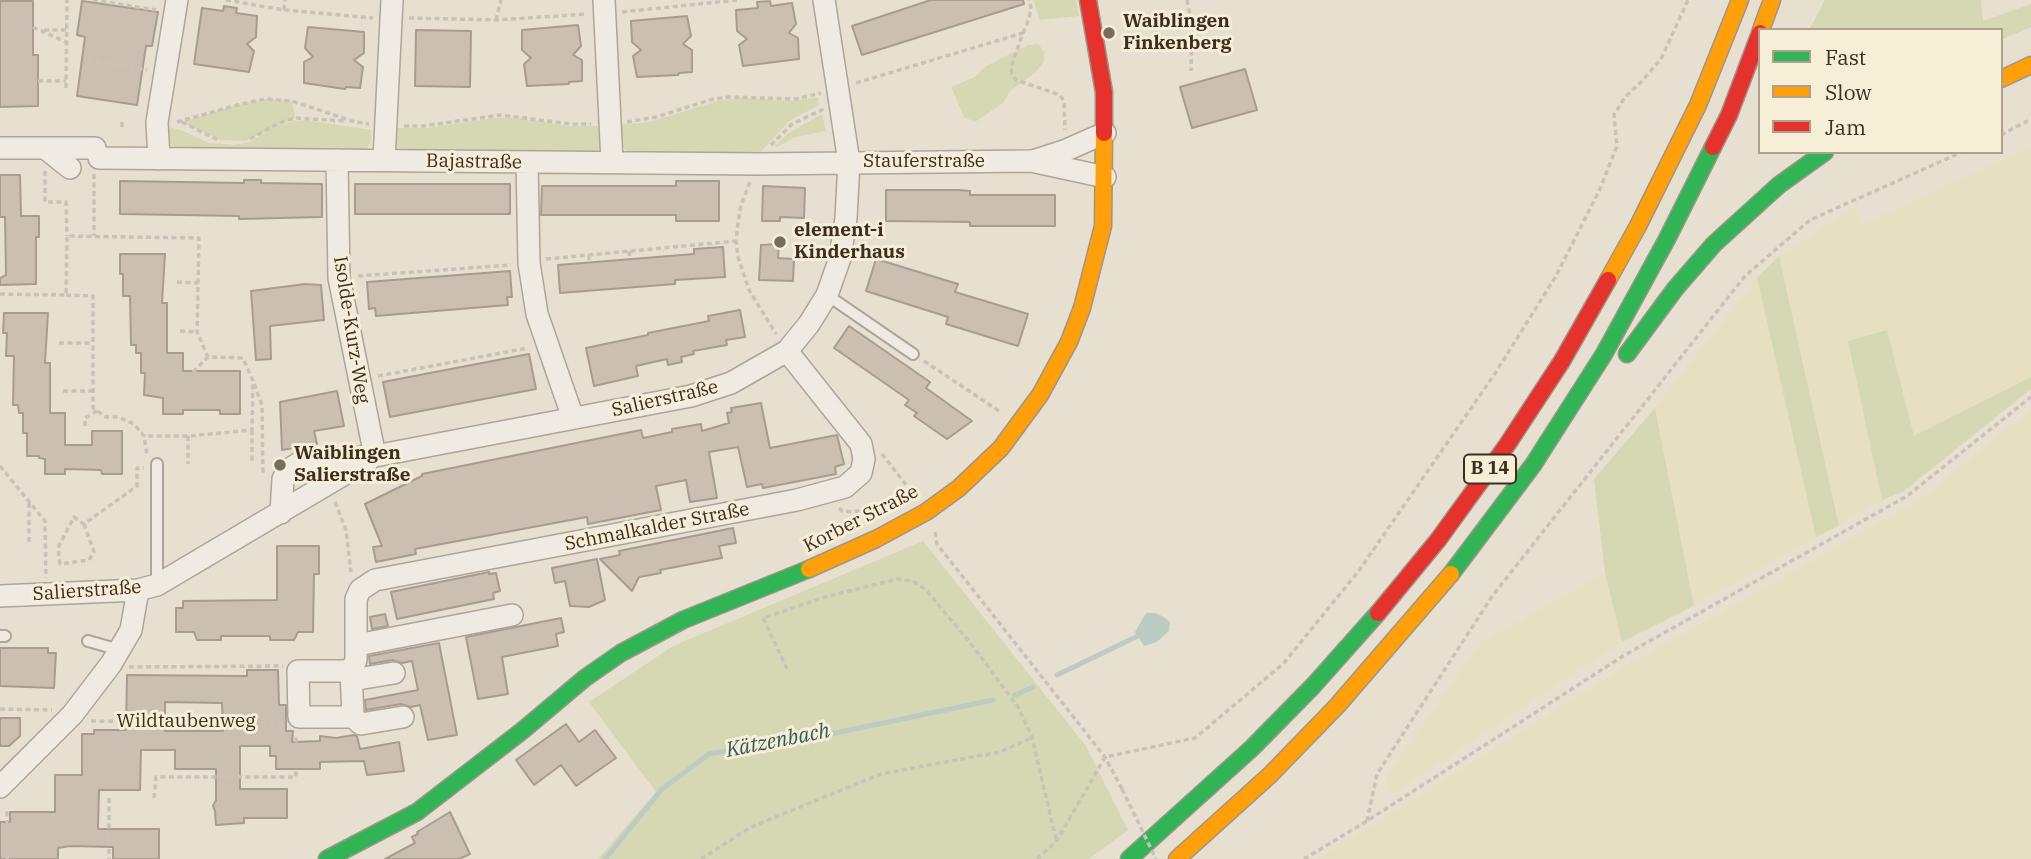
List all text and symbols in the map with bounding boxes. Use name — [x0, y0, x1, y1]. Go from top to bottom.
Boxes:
place label: Waiblingen Finkenberg — [1123, 11, 1231, 55]
marker: Waiblingen Finkenberg — [1101, 25, 1117, 41]
legend — [1758, 28, 2003, 154]
text: Fast — [1825, 43, 1866, 71]
text: Slow — [1825, 78, 1872, 106]
text: Jam — [1825, 113, 1866, 141]
street label: Bajastraße — [426, 150, 522, 174]
street label: Stauferstraße — [863, 151, 985, 173]
place label: element-i Kinderhaus — [794, 220, 905, 264]
marker: element-i Kinderhaus — [772, 234, 788, 250]
street label: Isolde-Kurz-Weg — [328, 255, 374, 405]
street label: Salierstraße — [609, 376, 721, 422]
place label: Waiblingen Salierstraße — [294, 443, 411, 487]
road number: B 14 — [1464, 454, 1516, 484]
marker: Waiblingen Salierstraße — [272, 457, 288, 473]
street label: Korber Straße — [800, 480, 922, 558]
street label: Schmalkalder Straße — [563, 498, 751, 556]
street label: Salierstraße — [32, 576, 142, 606]
street label: Wildtaubenweg — [117, 711, 255, 733]
water label: Kätzenbach — [724, 719, 832, 763]

